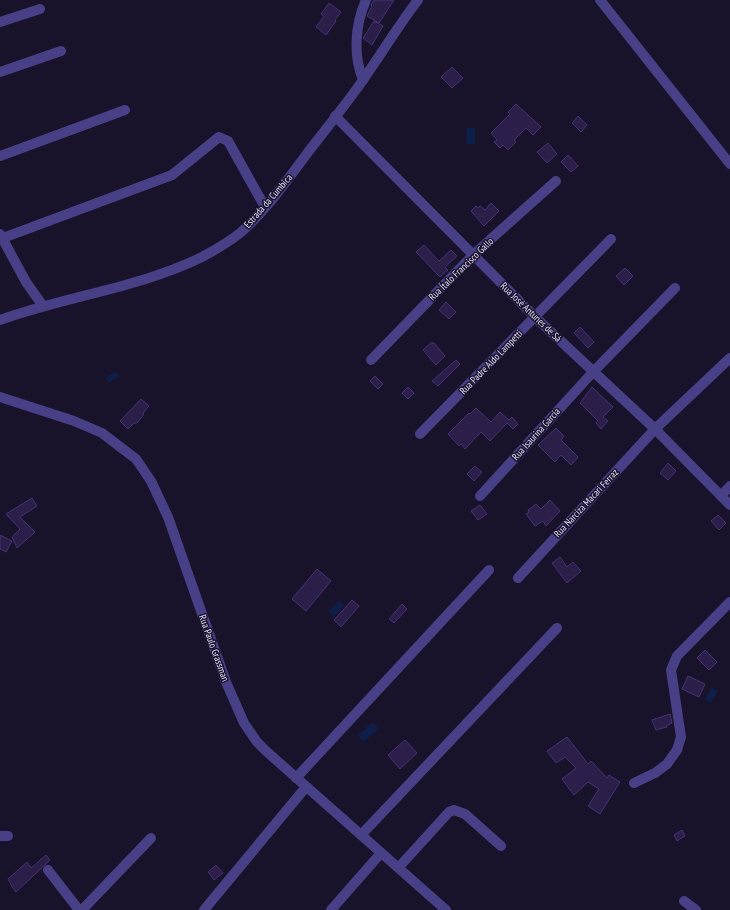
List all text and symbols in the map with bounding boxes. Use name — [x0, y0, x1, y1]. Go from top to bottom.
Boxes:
street label: Estrada da Cumbica — [241, 171, 295, 231]
street label: Rua Ítalo Francisco Gallo — [426, 235, 496, 303]
street label: Rua José Antunes de Sá — [498, 279, 564, 345]
street label: Rua Padre Aldo Lampetti — [457, 327, 525, 397]
street label: Rua Isaurina Garcia — [509, 405, 563, 463]
street label: Rua Narciza Macari Ferraz — [551, 466, 621, 540]
street label: Rua Paulo Grassman — [196, 613, 232, 683]

